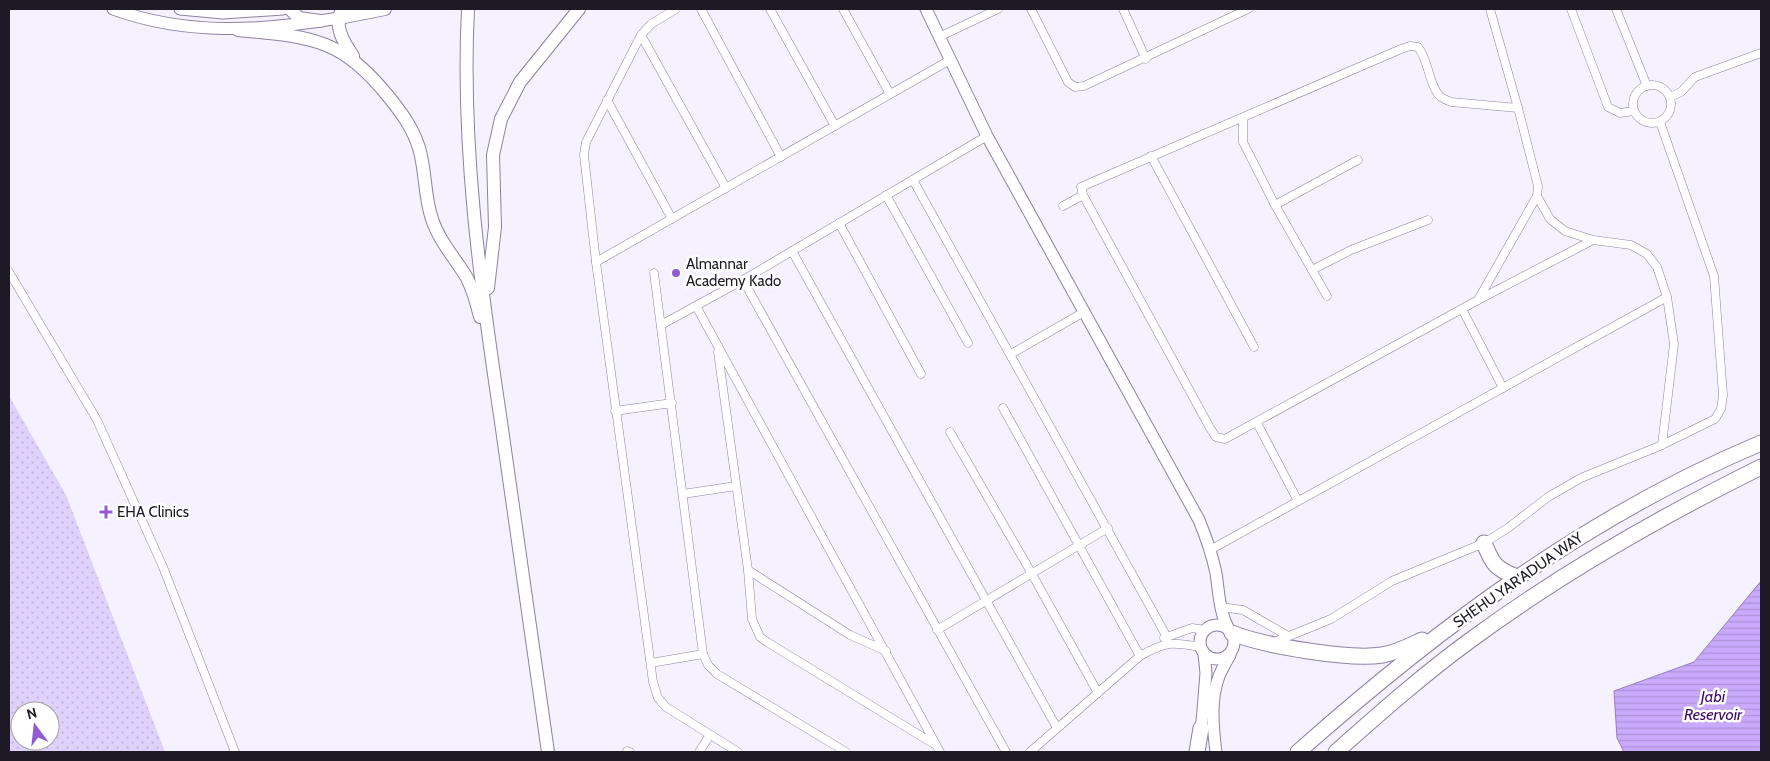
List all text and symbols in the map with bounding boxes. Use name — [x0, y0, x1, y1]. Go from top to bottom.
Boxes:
place label: Almannar Academy Kado — [686, 255, 781, 290]
marker: Almannar Academy Kado — [670, 267, 682, 279]
place label: EHA Clinics — [117, 503, 189, 521]
marker: EHA Clinics — [99, 505, 113, 519]
street label: SHEHU YAR'ADUA WAY — [1450, 528, 1587, 632]
water label: Jabi Reservoir — [1684, 687, 1743, 724]
north arrow — [10, 701, 60, 751]
text: N — [25, 703, 39, 723]

